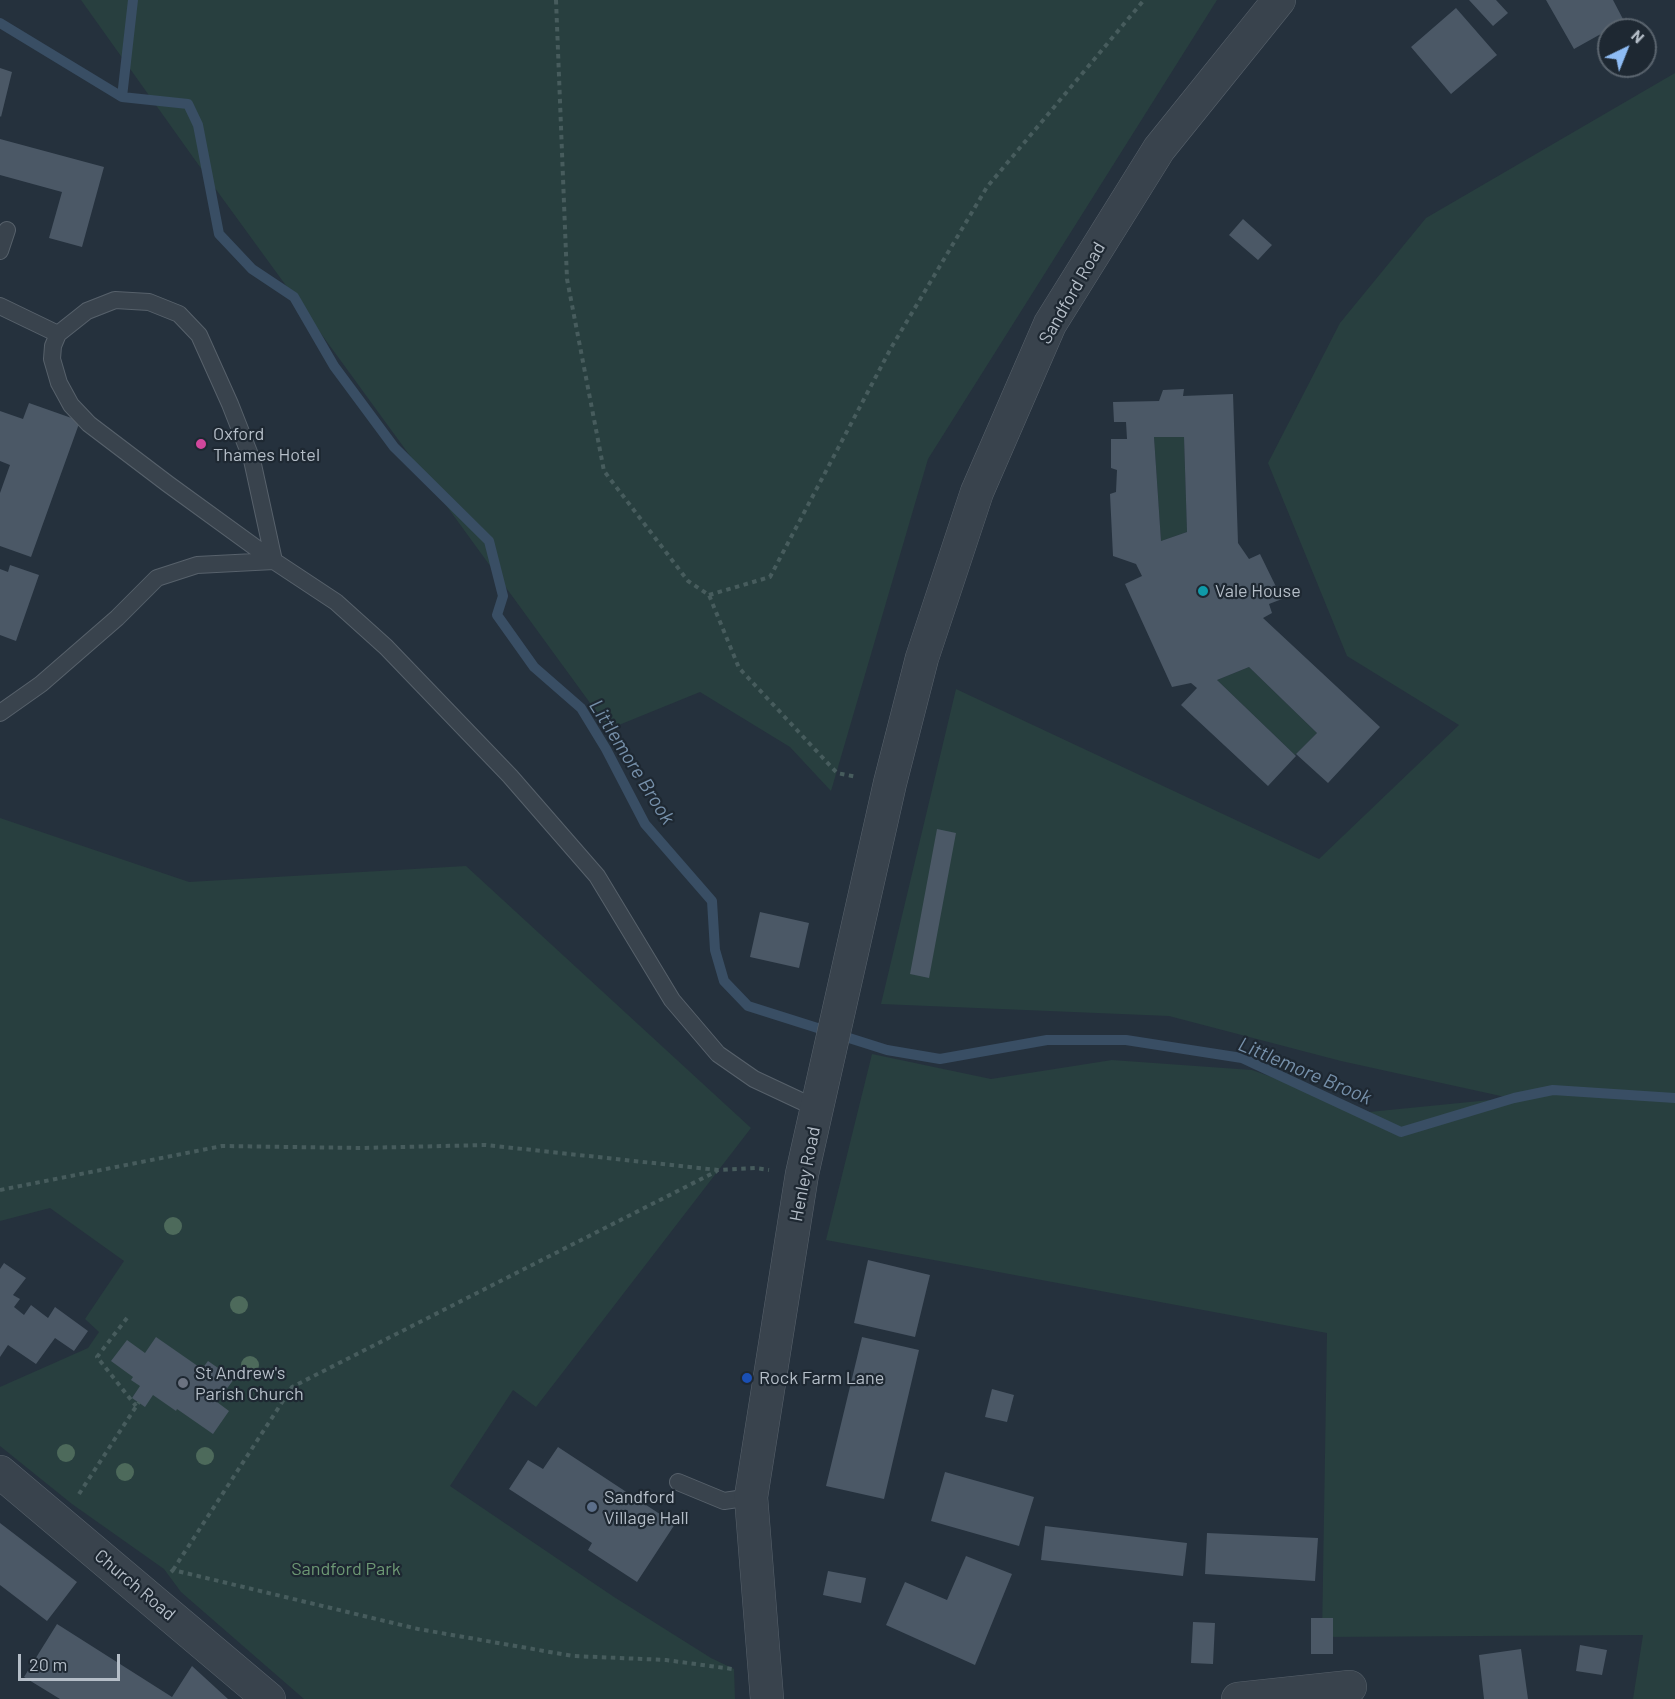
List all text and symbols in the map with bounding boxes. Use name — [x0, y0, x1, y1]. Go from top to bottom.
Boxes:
north arrow — [1597, 18, 1657, 78]
text: N — [1628, 25, 1649, 47]
street label: Sandford Road — [1034, 238, 1110, 348]
place label: Oxford Thames Hotel — [213, 423, 320, 466]
marker: Oxford Thames Hotel — [194, 437, 208, 451]
place label: Vale House — [1215, 580, 1301, 602]
marker: Vale House — [1196, 584, 1210, 598]
water label: Littlemore Brook — [584, 695, 680, 829]
water label: Littlemore Brook — [1235, 1032, 1375, 1110]
street label: Henley Road — [785, 1125, 825, 1223]
place label: St Andrew's Parish Church — [195, 1362, 304, 1404]
place label: Rock Farm Lane — [759, 1367, 884, 1389]
marker: Rock Farm Lane — [740, 1371, 754, 1385]
marker: St Andrew's Parish Church — [176, 1376, 190, 1390]
place label: Sandford Village Hall — [604, 1486, 689, 1528]
marker: Sandford Village Hall — [585, 1500, 599, 1514]
street label: Church Road — [90, 1545, 180, 1625]
park label: Sandford Park — [291, 1558, 401, 1580]
scale bar — [21, 1642, 123, 1680]
text: 20 m — [29, 1653, 67, 1675]

